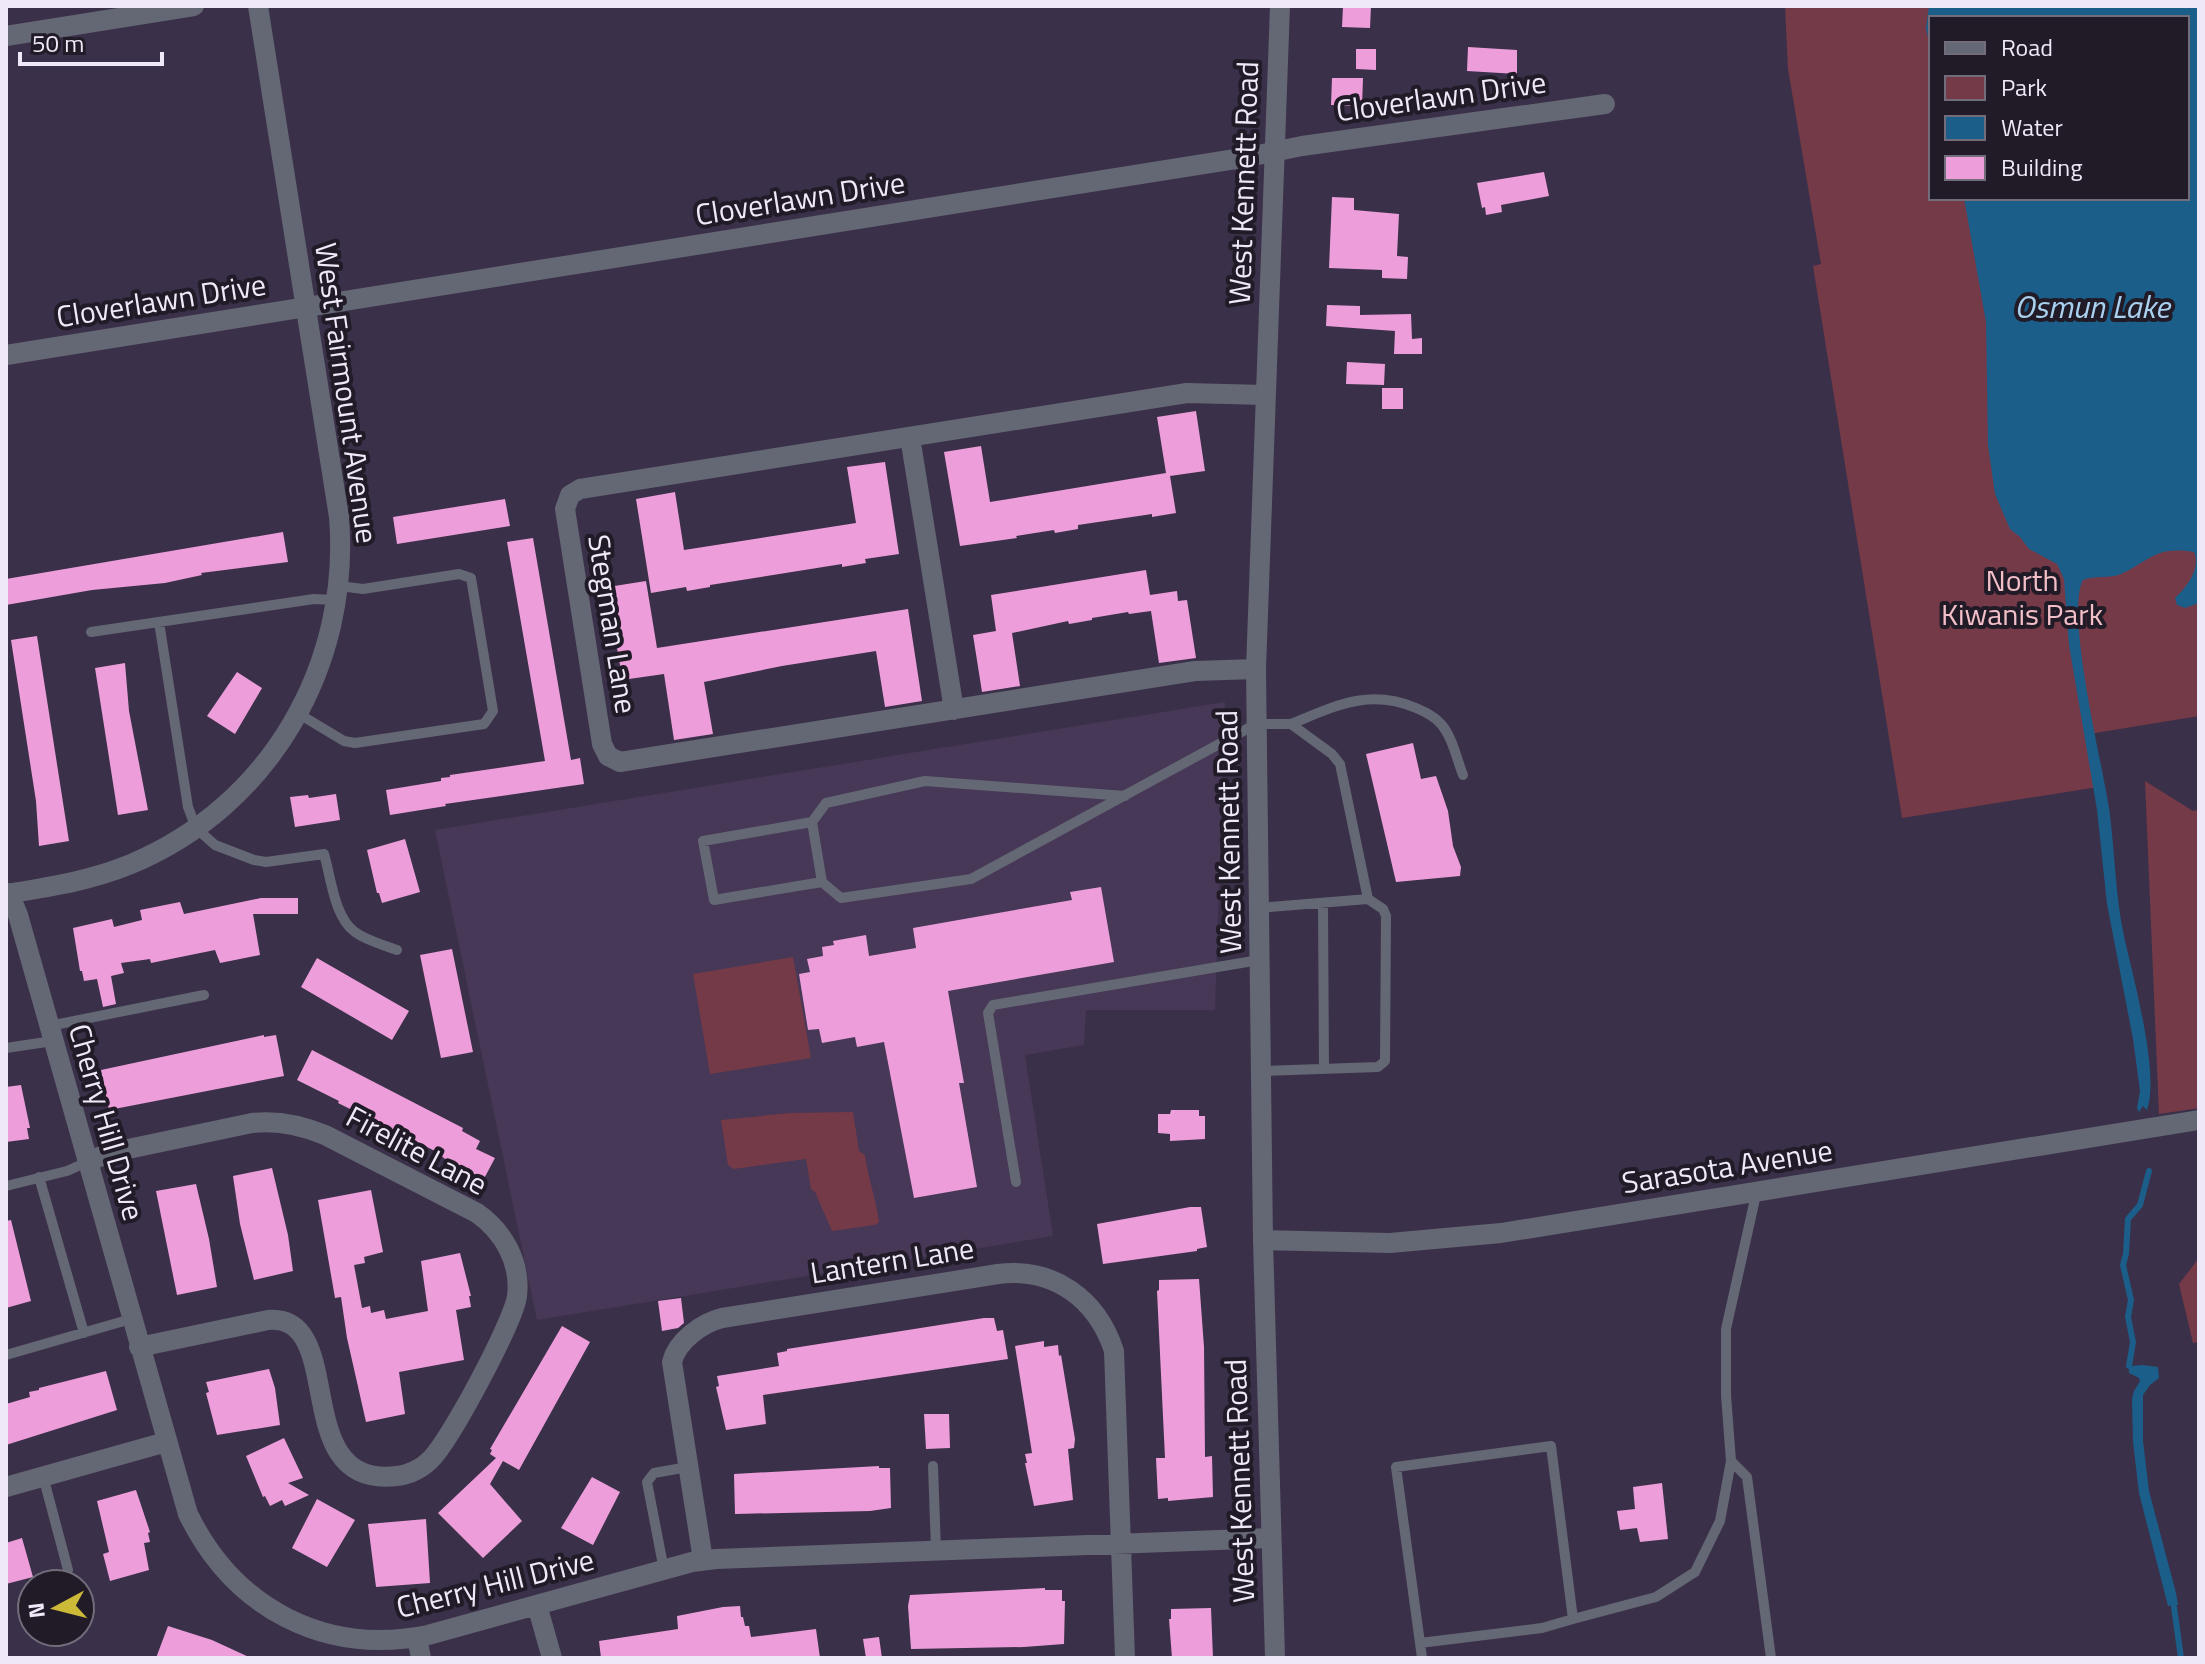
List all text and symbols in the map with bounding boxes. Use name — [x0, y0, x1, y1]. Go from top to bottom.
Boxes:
scale bar — [20, 16, 162, 66]
legend — [1929, 16, 2189, 200]
text: 50 m — [32, 25, 84, 61]
text: Road — [2001, 29, 2053, 65]
street label: Cloverlawn Drive — [1333, 58, 1549, 134]
street label: West Kennett Road — [1216, 60, 1270, 306]
text: Park — [2001, 69, 2047, 105]
text: Water — [2001, 109, 2063, 145]
text: Building — [2001, 149, 2083, 185]
street label: Cloverlawn Drive — [692, 159, 908, 237]
street label: West Fairmount Avenue — [303, 240, 391, 546]
street label: Cloverlawn Drive — [53, 261, 269, 339]
water label: Osmun Lake — [2014, 282, 2172, 330]
street label: Stegman Lane — [576, 531, 650, 717]
park label: North Kiwanis Park — [1941, 557, 2103, 637]
street label: West Kennett Road — [1203, 710, 1253, 954]
street label: Cherry Hill Drive — [57, 1018, 157, 1226]
street label: Firelite Lane — [338, 1094, 496, 1206]
street label: Sarasota Avenue — [1619, 1127, 1835, 1205]
street label: Lantern Lane — [807, 1224, 977, 1296]
street label: West Kennett Road — [1212, 1358, 1266, 1604]
street label: Cherry Hill Drive — [391, 1536, 599, 1630]
north arrow — [16, 1568, 96, 1648]
text: N — [18, 1601, 54, 1620]

